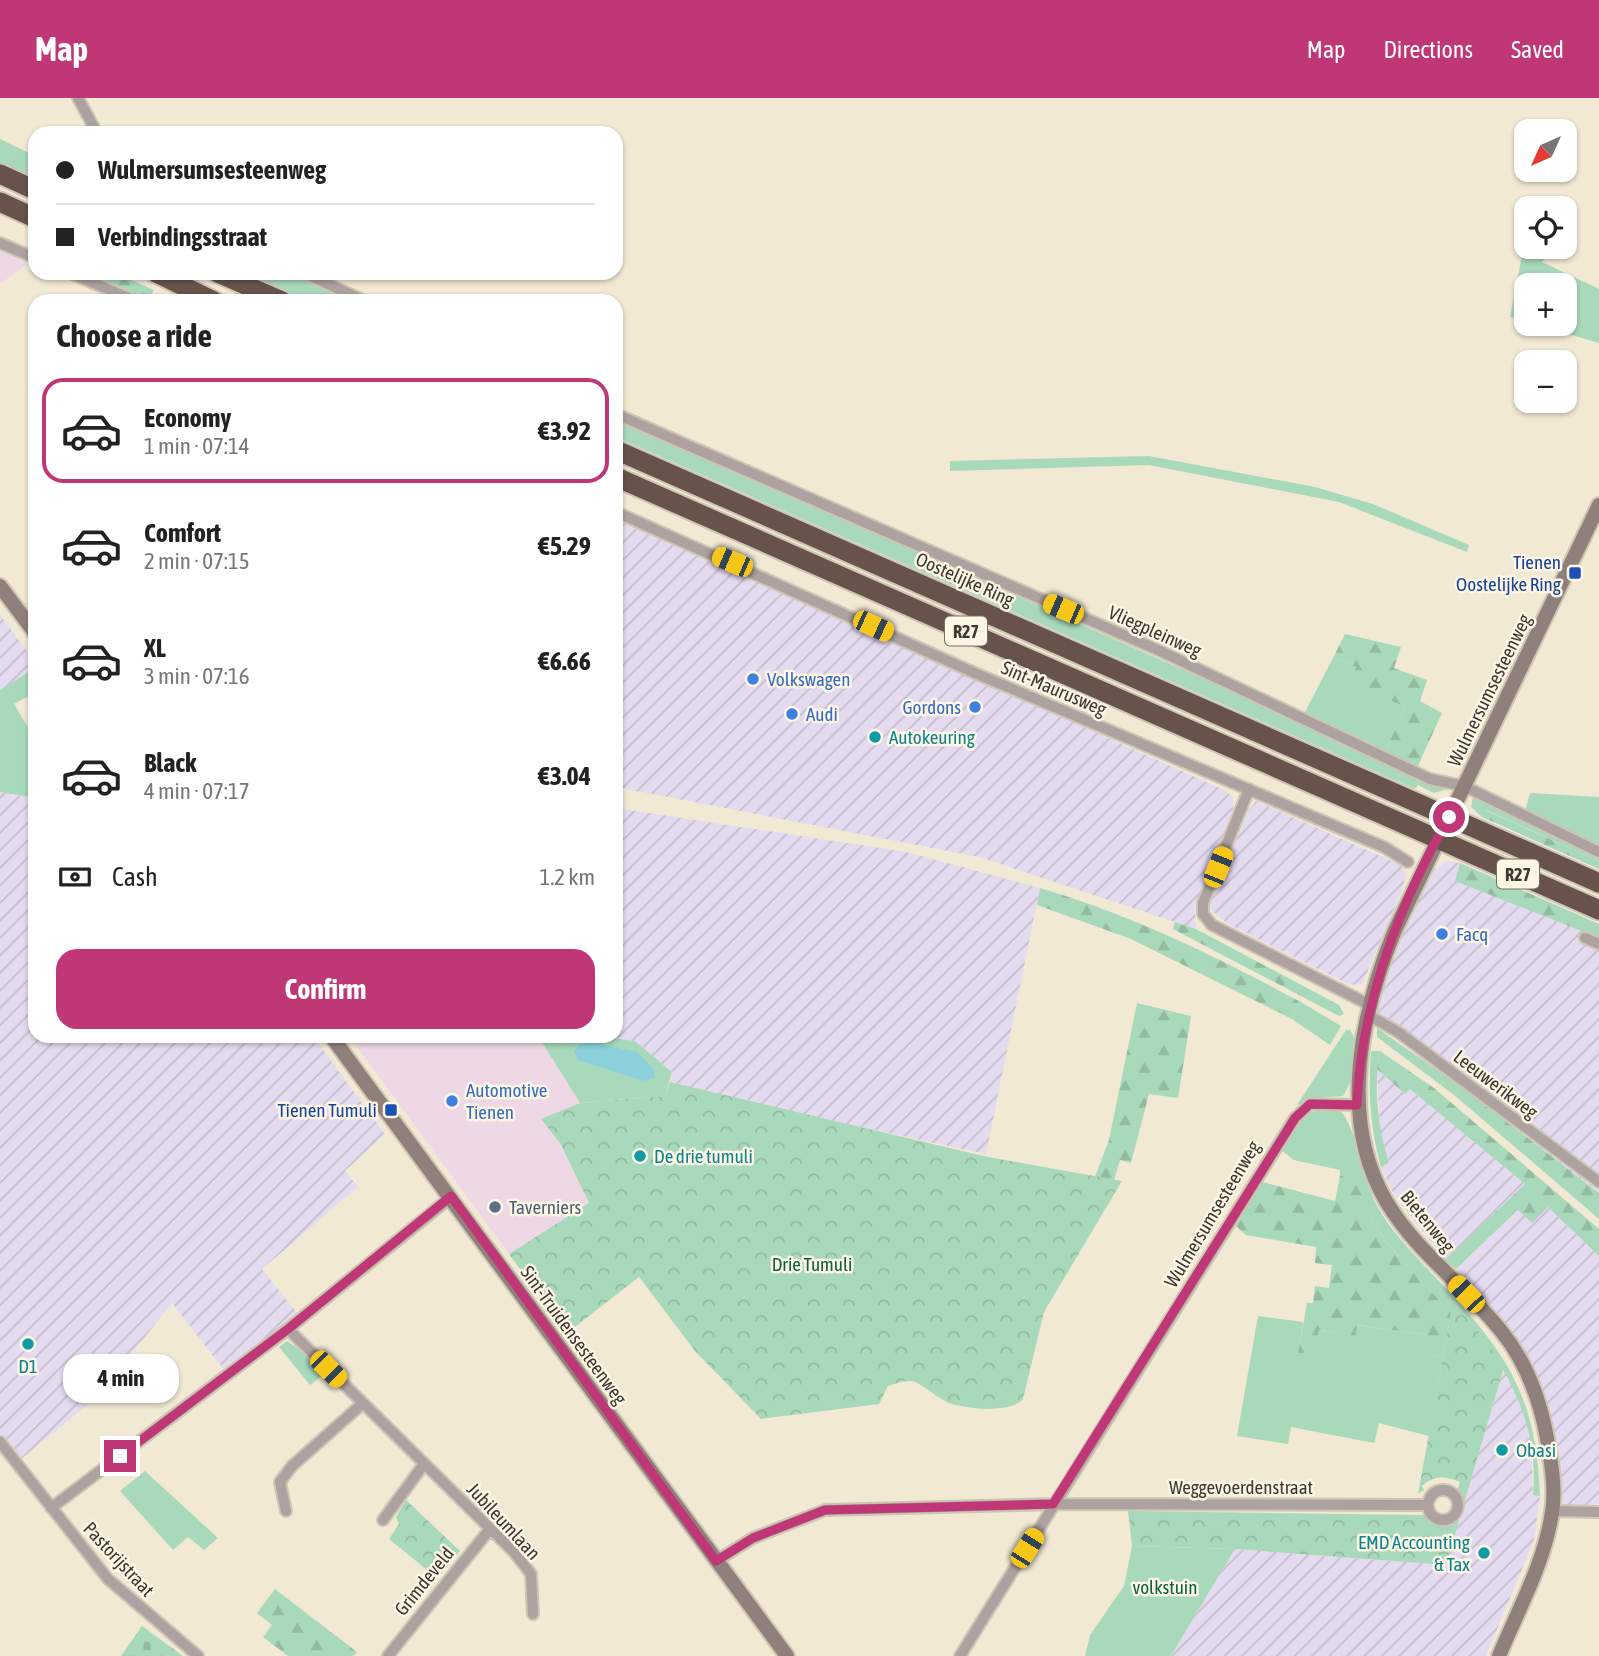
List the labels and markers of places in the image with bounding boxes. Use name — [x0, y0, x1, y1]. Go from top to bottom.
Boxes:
place label: Tienen Oostelijke Ring — [1456, 551, 1562, 595]
marker: Tienen Oostelijke Ring — [1567, 565, 1583, 581]
place label: Volkswagen — [767, 668, 850, 690]
marker: Volkswagen — [745, 671, 761, 687]
place label: Gordons — [903, 696, 961, 718]
marker: Gordons — [967, 699, 983, 715]
place label: Audi — [806, 703, 838, 725]
marker: Audi — [784, 706, 800, 722]
place label: Autokeuring — [889, 726, 976, 748]
marker: Autokeuring — [867, 729, 883, 745]
place label: Facq — [1456, 923, 1488, 945]
marker: Facq — [1434, 926, 1450, 942]
place label: Automotive Tienen — [466, 1079, 547, 1123]
marker: Automotive Tienen — [444, 1093, 460, 1109]
place label: Tienen Tumuli — [278, 1099, 377, 1121]
marker: Tienen Tumuli — [383, 1102, 399, 1118]
place label: De drie tumuli — [654, 1145, 753, 1167]
marker: De drie tumuli — [632, 1148, 648, 1164]
place label: Taverniers — [509, 1196, 582, 1218]
marker: Taverniers — [487, 1199, 503, 1215]
marker: D1 — [20, 1336, 36, 1352]
place label: D1 — [18, 1355, 38, 1377]
place label: Obasi — [1516, 1439, 1556, 1461]
marker: Obasi — [1494, 1442, 1510, 1458]
place label: EMD Accounting & Tax — [1358, 1531, 1471, 1575]
marker: EMD Accounting & Tax — [1476, 1545, 1492, 1561]

